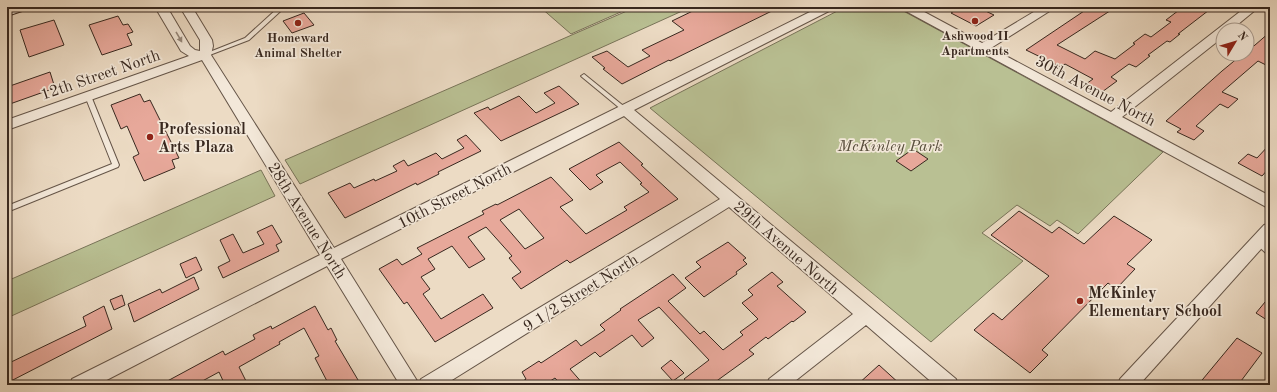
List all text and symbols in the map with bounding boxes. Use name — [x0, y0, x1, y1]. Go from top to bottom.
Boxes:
marker: Ashwood II Apartments — [970, 16, 980, 26]
marker: Homeward Animal Shelter — [293, 18, 303, 28]
north arrow — [1215, 22, 1255, 62]
place label: Ashwood II Apartments — [941, 30, 1009, 58]
text: N — [1235, 30, 1249, 44]
one-way arrow — [175, 31, 182, 43]
place label: Homeward Animal Shelter — [254, 32, 342, 60]
street label: 12th Street North — [39, 48, 163, 104]
street label: 30th Avenue North — [1032, 53, 1158, 130]
place label: Professional Arts Plaza — [158, 122, 246, 156]
marker: Professional Arts Plaza — [145, 132, 155, 142]
park label: McKinley Park — [837, 139, 942, 155]
street label: 28th Avenue North — [264, 160, 349, 282]
street label: 10th Street North — [395, 161, 515, 232]
street label: 29th Avenue North — [730, 199, 842, 299]
street label: 9 1/2 Street North — [521, 252, 642, 335]
place label: McKinley Elementary School — [1088, 286, 1222, 320]
marker: McKinley Elementary School — [1075, 296, 1085, 306]

